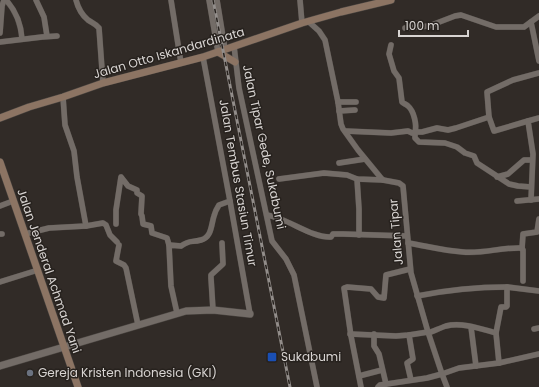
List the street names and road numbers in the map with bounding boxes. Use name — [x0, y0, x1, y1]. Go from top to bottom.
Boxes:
street label: Jalan Otto Iskandardinata — [91, 23, 247, 82]
street label: Jalan Tipar Gede, Sukabumi — [239, 63, 290, 231]
street label: Jalan Tembus Stasiun Timur — [215, 98, 262, 268]
street label: Jalan Jenderal Achmad Yani — [13, 186, 86, 355]
street label: Jalan Tipar — [384, 198, 407, 266]

